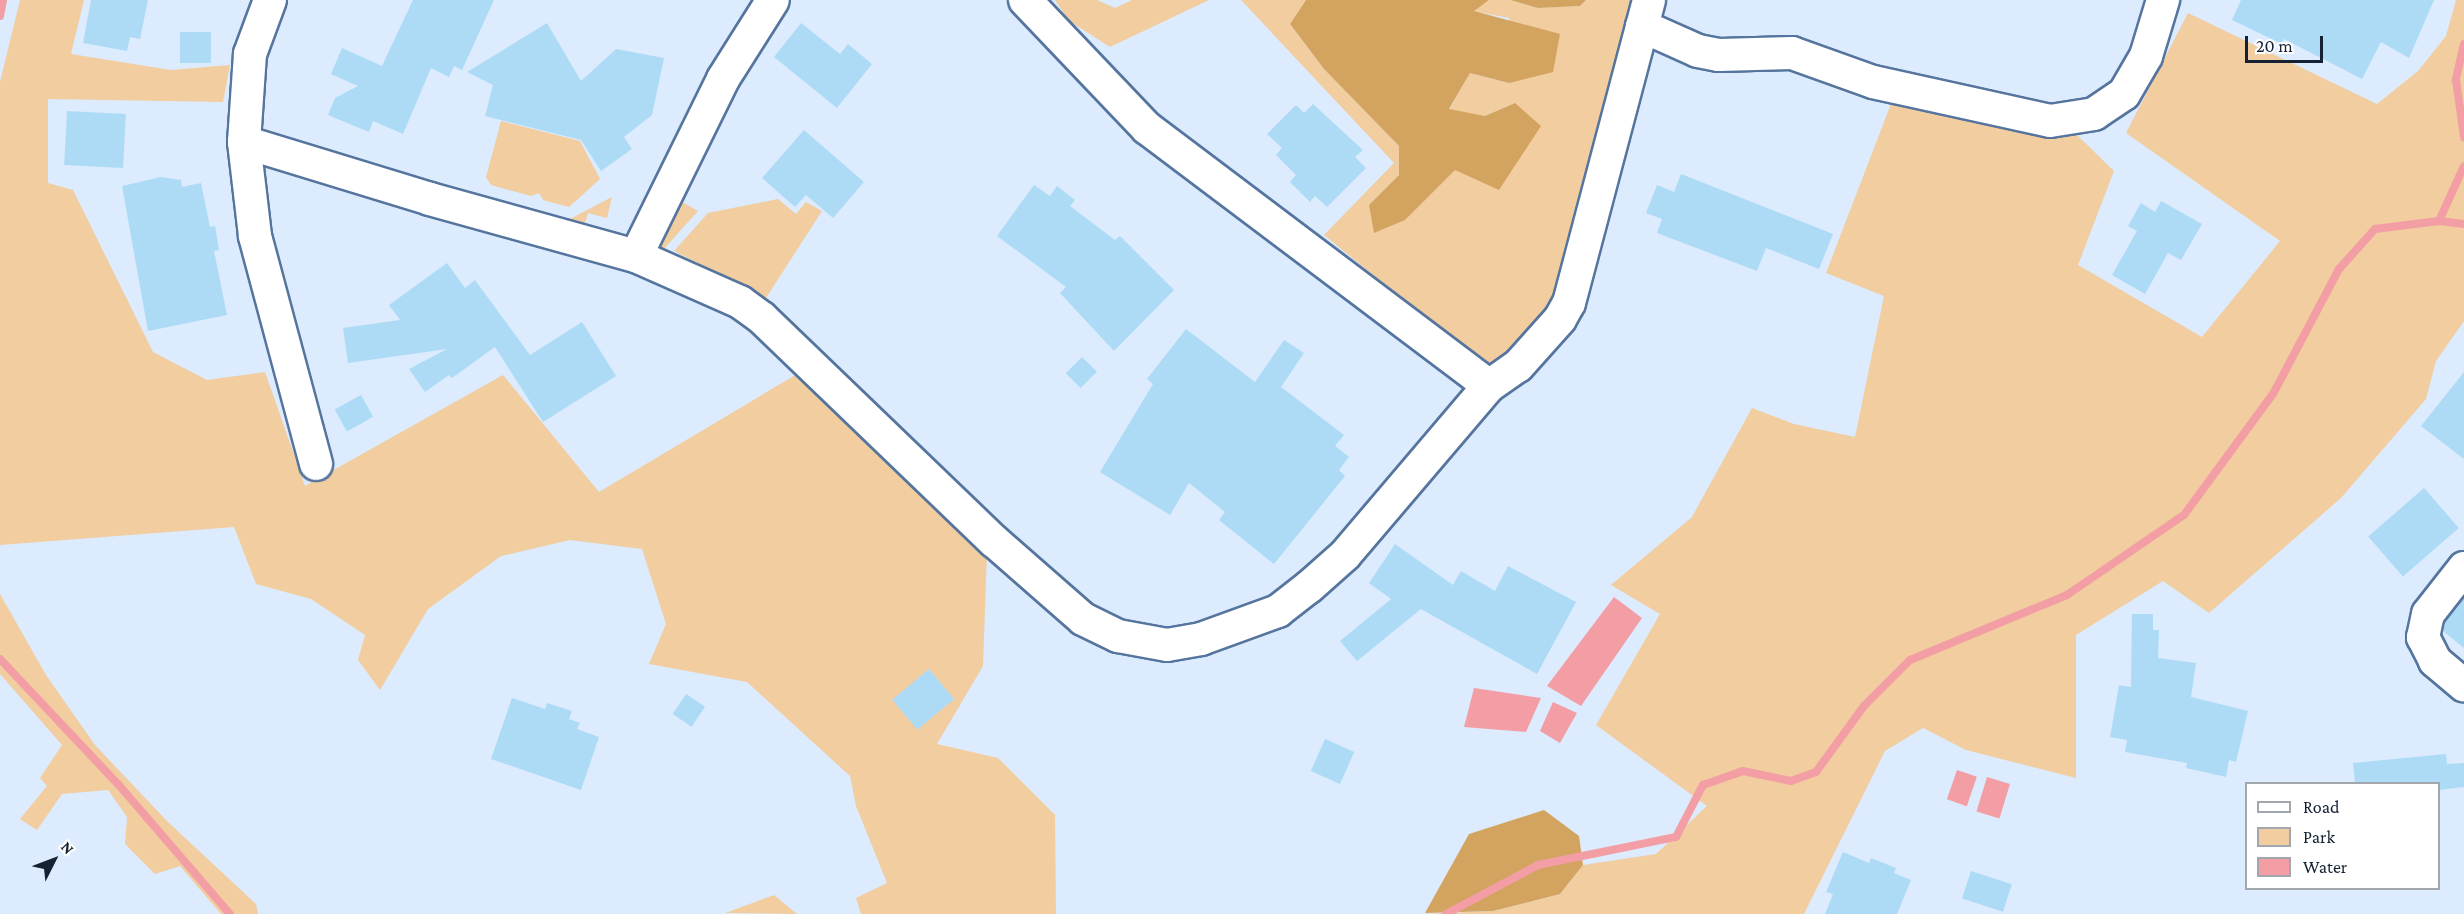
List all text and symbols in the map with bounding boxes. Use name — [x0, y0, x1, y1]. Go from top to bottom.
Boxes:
scale bar — [2248, 24, 2326, 62]
text: 20 m — [2256, 36, 2293, 56]
legend — [2245, 782, 2440, 890]
text: Road — [2303, 797, 2340, 817]
text: Park — [2303, 827, 2335, 847]
north arrow — [24, 830, 84, 890]
text: N — [58, 838, 78, 857]
text: Water — [2303, 857, 2347, 877]

